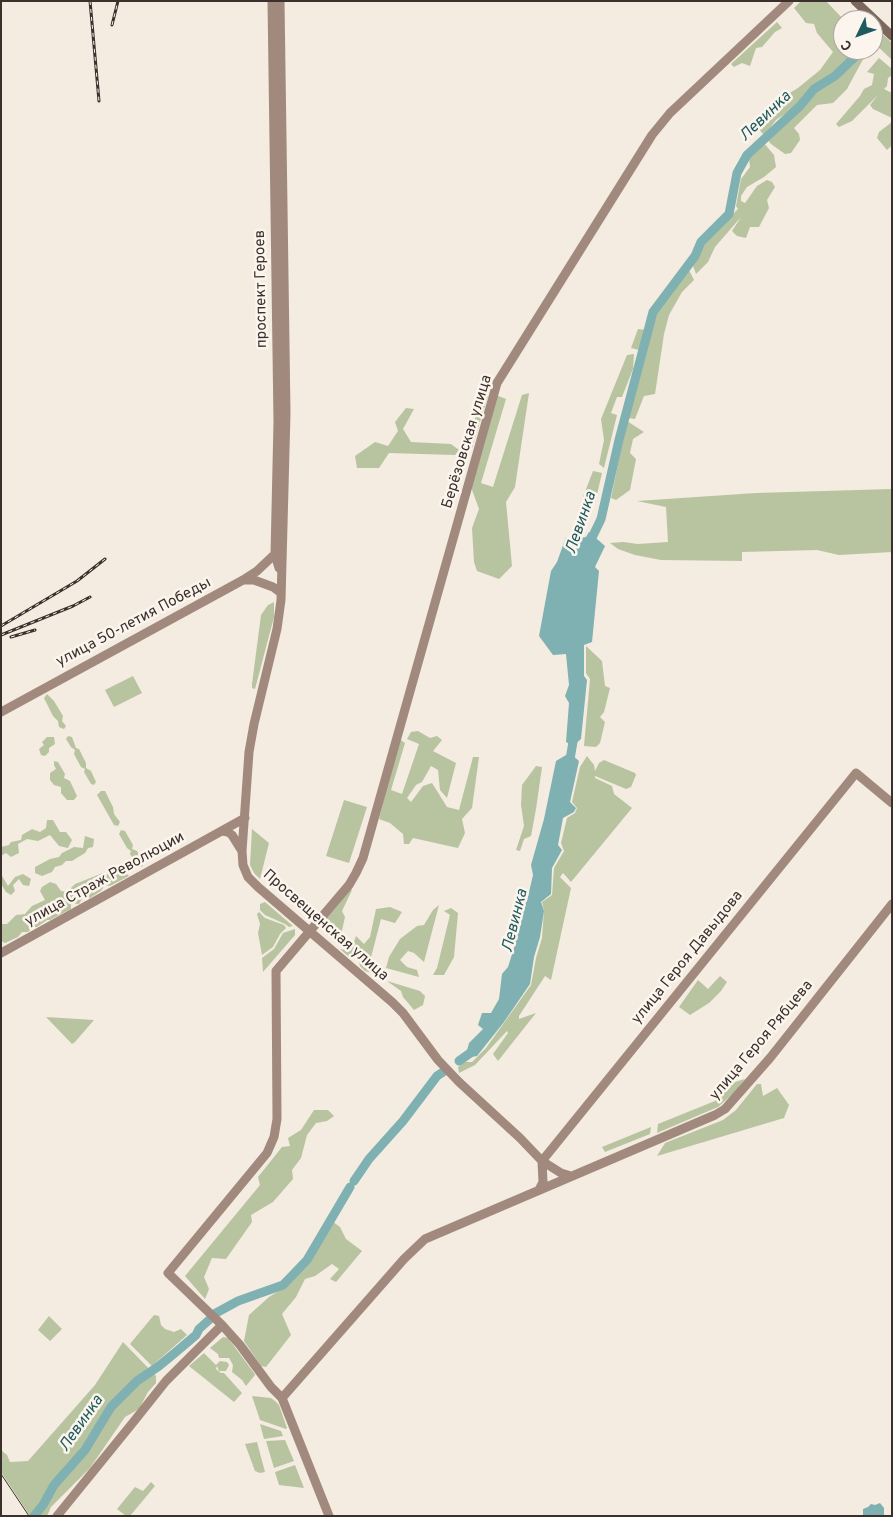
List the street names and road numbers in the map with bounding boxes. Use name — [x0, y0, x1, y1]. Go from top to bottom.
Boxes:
street label: проспект Героев — [252, 230, 272, 348]
street label: Берёзовская улица — [439, 373, 497, 511]
street label: улица 50-летия Победы — [53, 574, 215, 672]
street label: улица Страж Революции — [22, 829, 188, 931]
street label: Просвещенская улица — [259, 867, 391, 985]
street label: улица Героя Давыдова — [629, 888, 747, 1028]
street label: улица Героя Рябцева — [707, 977, 817, 1105]

